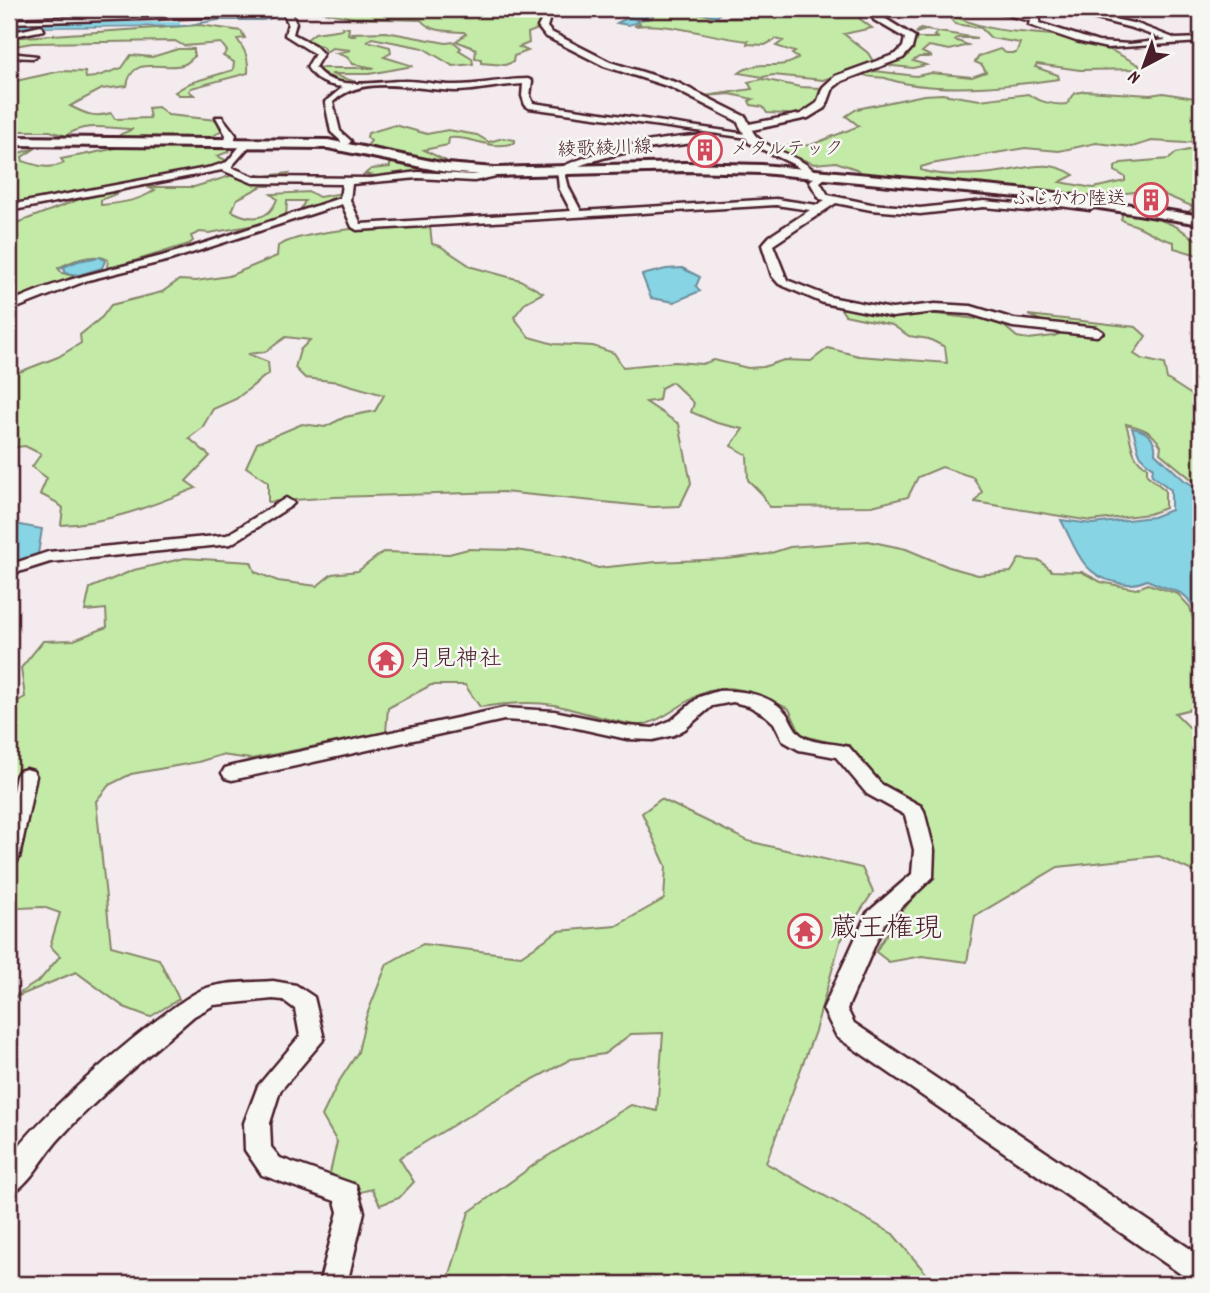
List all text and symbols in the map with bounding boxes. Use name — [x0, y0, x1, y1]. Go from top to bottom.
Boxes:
north arrow — [1108, 32, 1178, 102]
text: N — [1123, 63, 1148, 89]
building icon: メタルテック — [686, 131, 724, 169]
street label: 綾歌綾川線 — [557, 135, 653, 165]
place label: メタルテック — [730, 137, 844, 164]
building icon: ふじかわ陸送 — [1132, 181, 1170, 219]
place label: ふじかわ陸送 — [1012, 187, 1126, 214]
temple icon: 月見神社 — [367, 641, 405, 679]
place label: 月見神社 — [410, 644, 502, 677]
place label: 蔵王権現 — [830, 911, 942, 951]
temple icon: 蔵王権現 — [786, 912, 824, 950]

